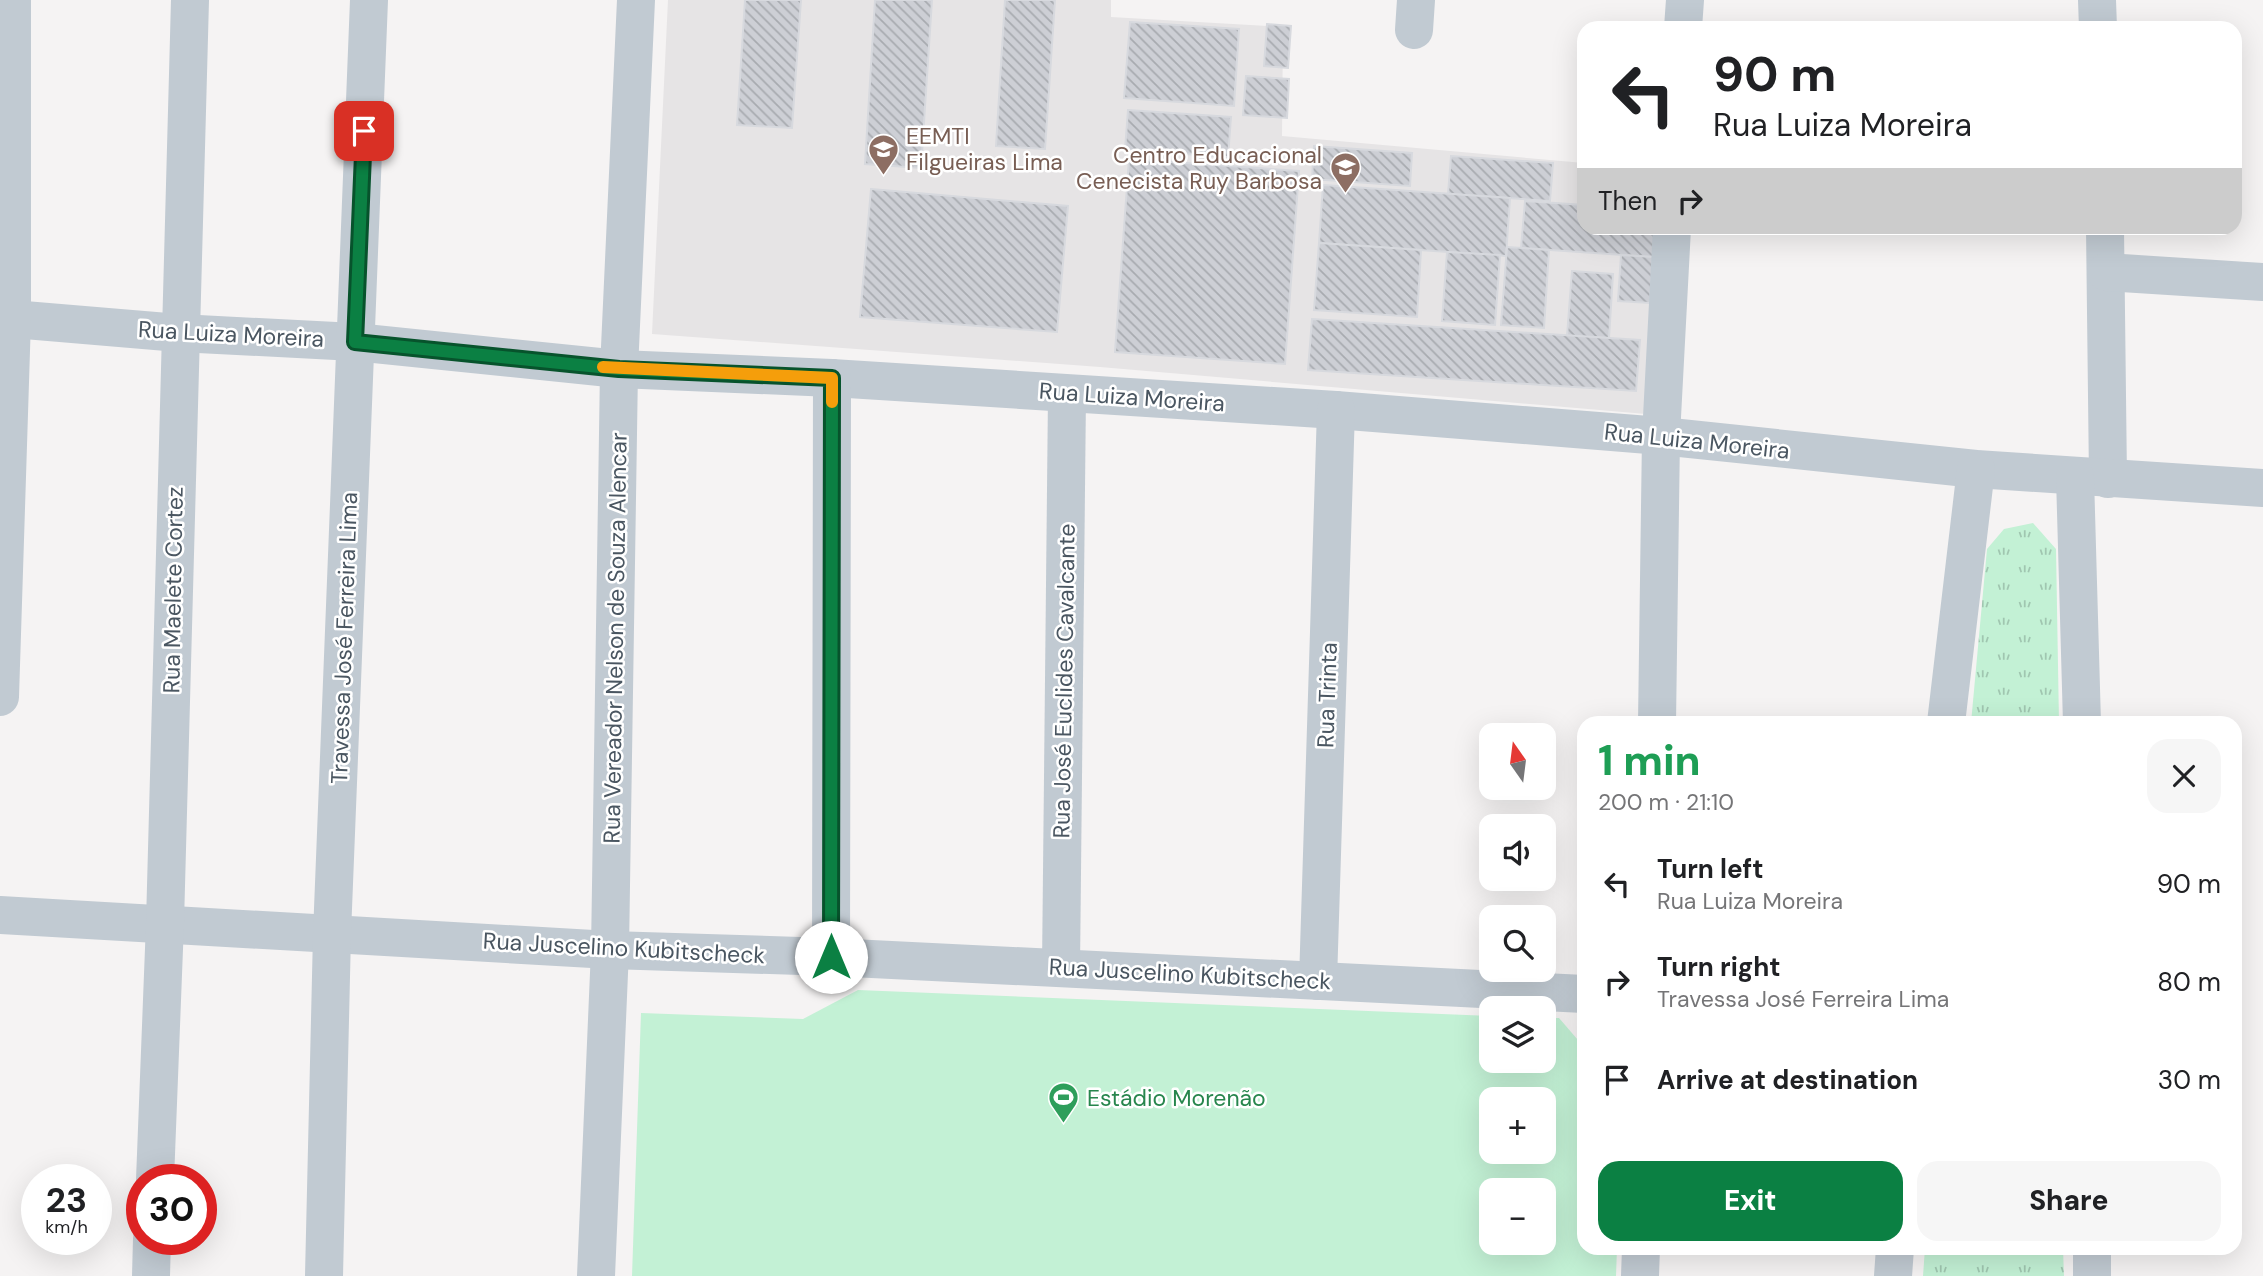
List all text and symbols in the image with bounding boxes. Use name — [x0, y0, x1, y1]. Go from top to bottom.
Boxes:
text: 90 m — [1713, 42, 1836, 106]
icon: left — [1598, 49, 1689, 140]
pin — [334, 101, 394, 161]
text: Rua Luiza Moreira — [1713, 104, 1972, 146]
icon: arrive — [345, 112, 383, 150]
place label: EEMTI Filgueiras Lima — [906, 121, 1063, 177]
school or university icon: EEMTI Filgueiras Lima — [866, 132, 900, 176]
place label: Centro Educacional Cenecista Ruy Barbosa — [1076, 140, 1322, 196]
school or university icon: Centro Educacional Cenecista Ruy Barbosa — [1328, 151, 1362, 195]
icon: right — [1671, 182, 1709, 220]
text: Then — [1598, 184, 1657, 218]
street label: Rua Luiza Moreira — [137, 314, 325, 354]
street label: Rua Luiza Moreira — [1038, 376, 1226, 418]
street label: Rua Luiza Moreira — [1603, 416, 1791, 466]
street label: Rua Vereador Nelson de Souza Alencar — [596, 432, 634, 844]
street label: Rua Maelete Cortez — [156, 486, 190, 694]
street label: Travessa José Ferreira Lima — [324, 491, 364, 785]
street label: Rua José Euclides Cavalcante — [1046, 523, 1082, 839]
street label: Rua Trinta — [1310, 642, 1344, 748]
north arrow — [1479, 723, 1556, 800]
map controls — [1479, 723, 1556, 1255]
text: 1 min — [1598, 733, 1701, 788]
button: close — [2147, 739, 2221, 813]
text: 200 m · 21:10 — [1598, 787, 1734, 817]
button: sound — [1479, 814, 1556, 891]
text: Turn left — [1657, 852, 1764, 886]
icon: left — [1598, 865, 1636, 903]
text: 90 m — [2157, 867, 2221, 901]
text: Rua Luiza Moreira — [1657, 886, 1843, 916]
button: search — [1479, 905, 1556, 982]
position arrow — [794, 920, 868, 994]
street label: Rua Juscelino Kubitscheck — [482, 926, 766, 970]
text: Turn right — [1657, 950, 1781, 984]
street label: Rua Juscelino Kubitscheck — [1048, 952, 1332, 996]
icon: right — [1598, 963, 1636, 1001]
text: 80 m — [2157, 965, 2221, 999]
text: Travessa José Ferreira Lima — [1657, 984, 1949, 1014]
button: layers — [1479, 996, 1556, 1073]
icon: arrive — [1598, 1061, 1636, 1099]
text: Arrive at destination — [1657, 1063, 1918, 1097]
text: 30 m — [2158, 1063, 2221, 1097]
sports icon: Estádio Morenão — [1047, 1081, 1081, 1125]
place label: Estádio Morenão — [1087, 1083, 1266, 1113]
button: + — [1479, 1087, 1556, 1164]
button: Exit — [1598, 1161, 1903, 1241]
button: Share — [1917, 1161, 2221, 1241]
speed limit sign: 30 — [126, 1164, 217, 1255]
text: 23 — [46, 1177, 87, 1223]
button: − — [1479, 1178, 1556, 1255]
text: km/h — [45, 1215, 88, 1239]

